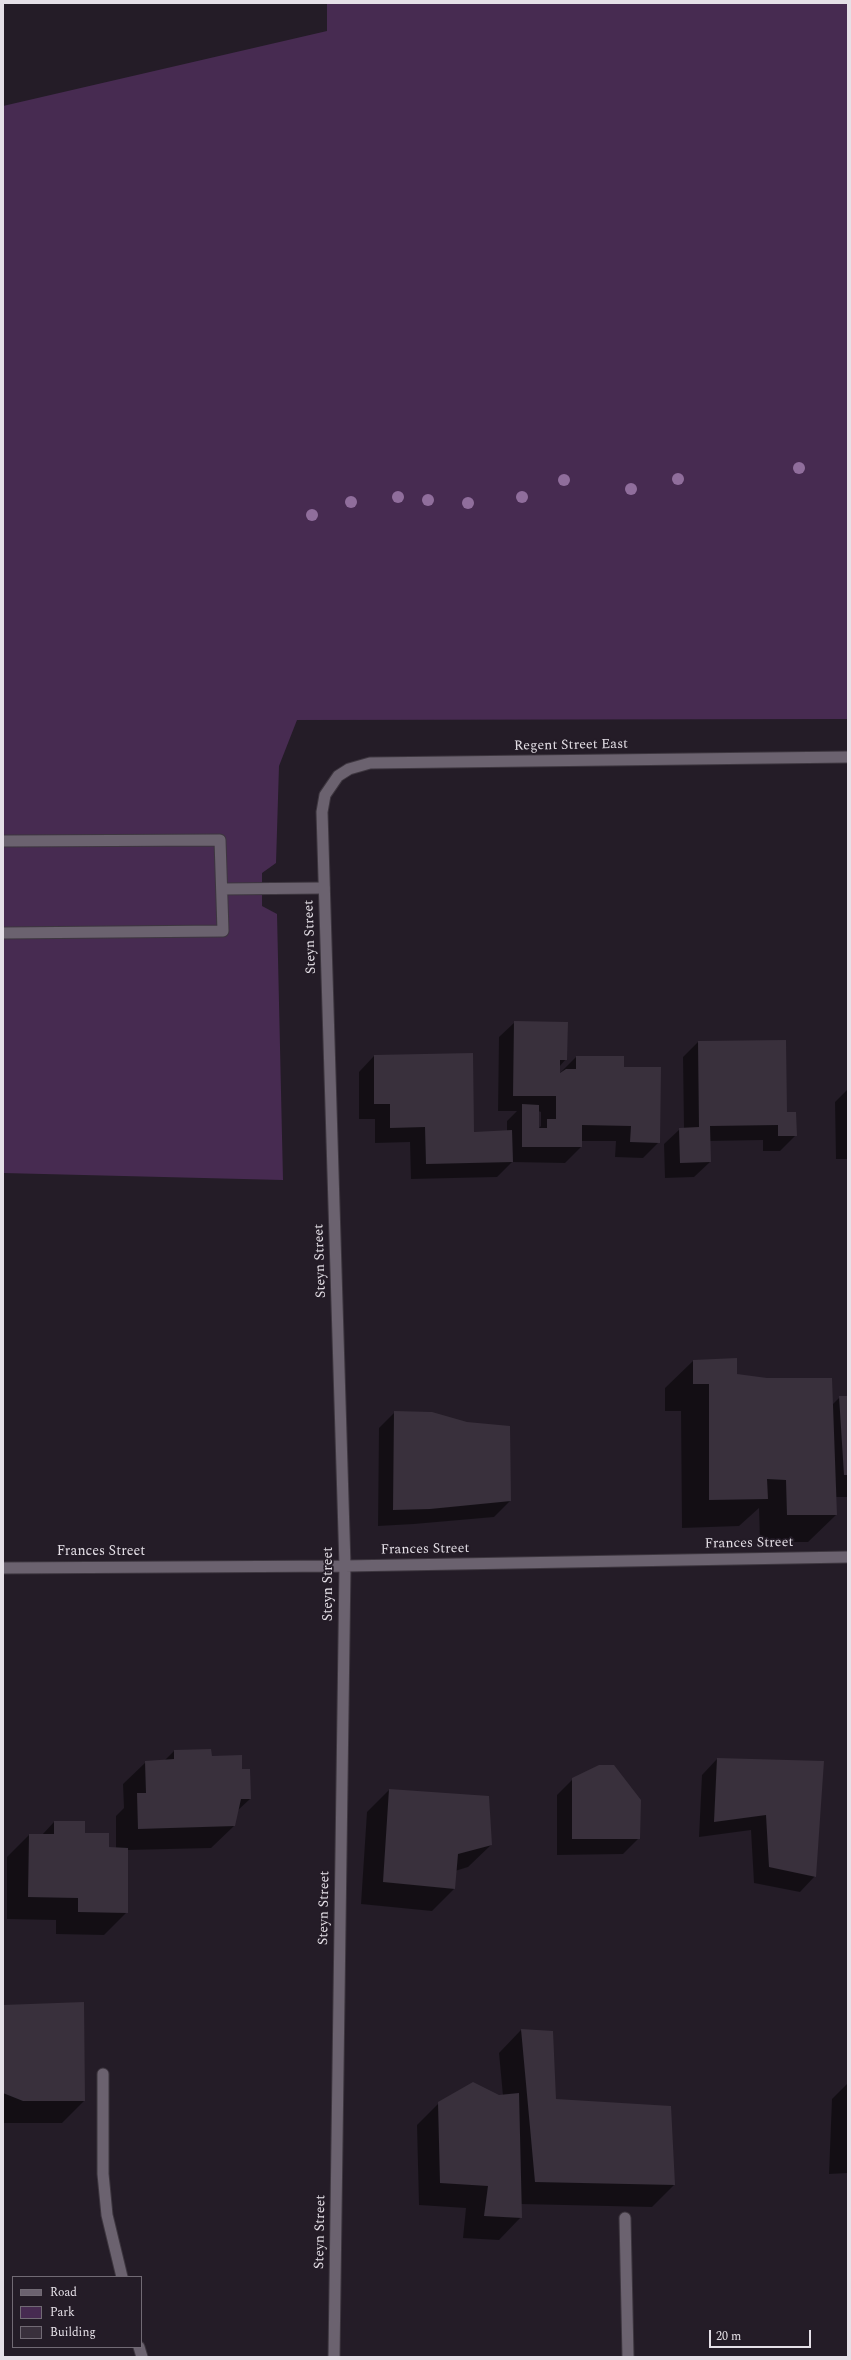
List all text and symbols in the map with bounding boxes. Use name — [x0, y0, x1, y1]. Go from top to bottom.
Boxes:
street label: Regent Street East — [514, 737, 628, 755]
street label: Steyn Street — [301, 900, 321, 974]
street label: Steyn Street — [311, 1224, 331, 1298]
street label: Frances Street — [705, 1535, 793, 1553]
street label: Frances Street — [381, 1541, 469, 1559]
street label: Frances Street — [57, 1544, 145, 1560]
street label: Steyn Street — [321, 1547, 337, 1621]
street label: Steyn Street — [316, 1871, 334, 1945]
street label: Steyn Street — [312, 2195, 330, 2269]
legend — [12, 2276, 142, 2348]
text: Road — [50, 2283, 77, 2302]
text: Park — [50, 2303, 75, 2322]
scale bar — [711, 2322, 813, 2348]
text: Building — [50, 2323, 96, 2342]
text: 20 m — [716, 2327, 741, 2346]

